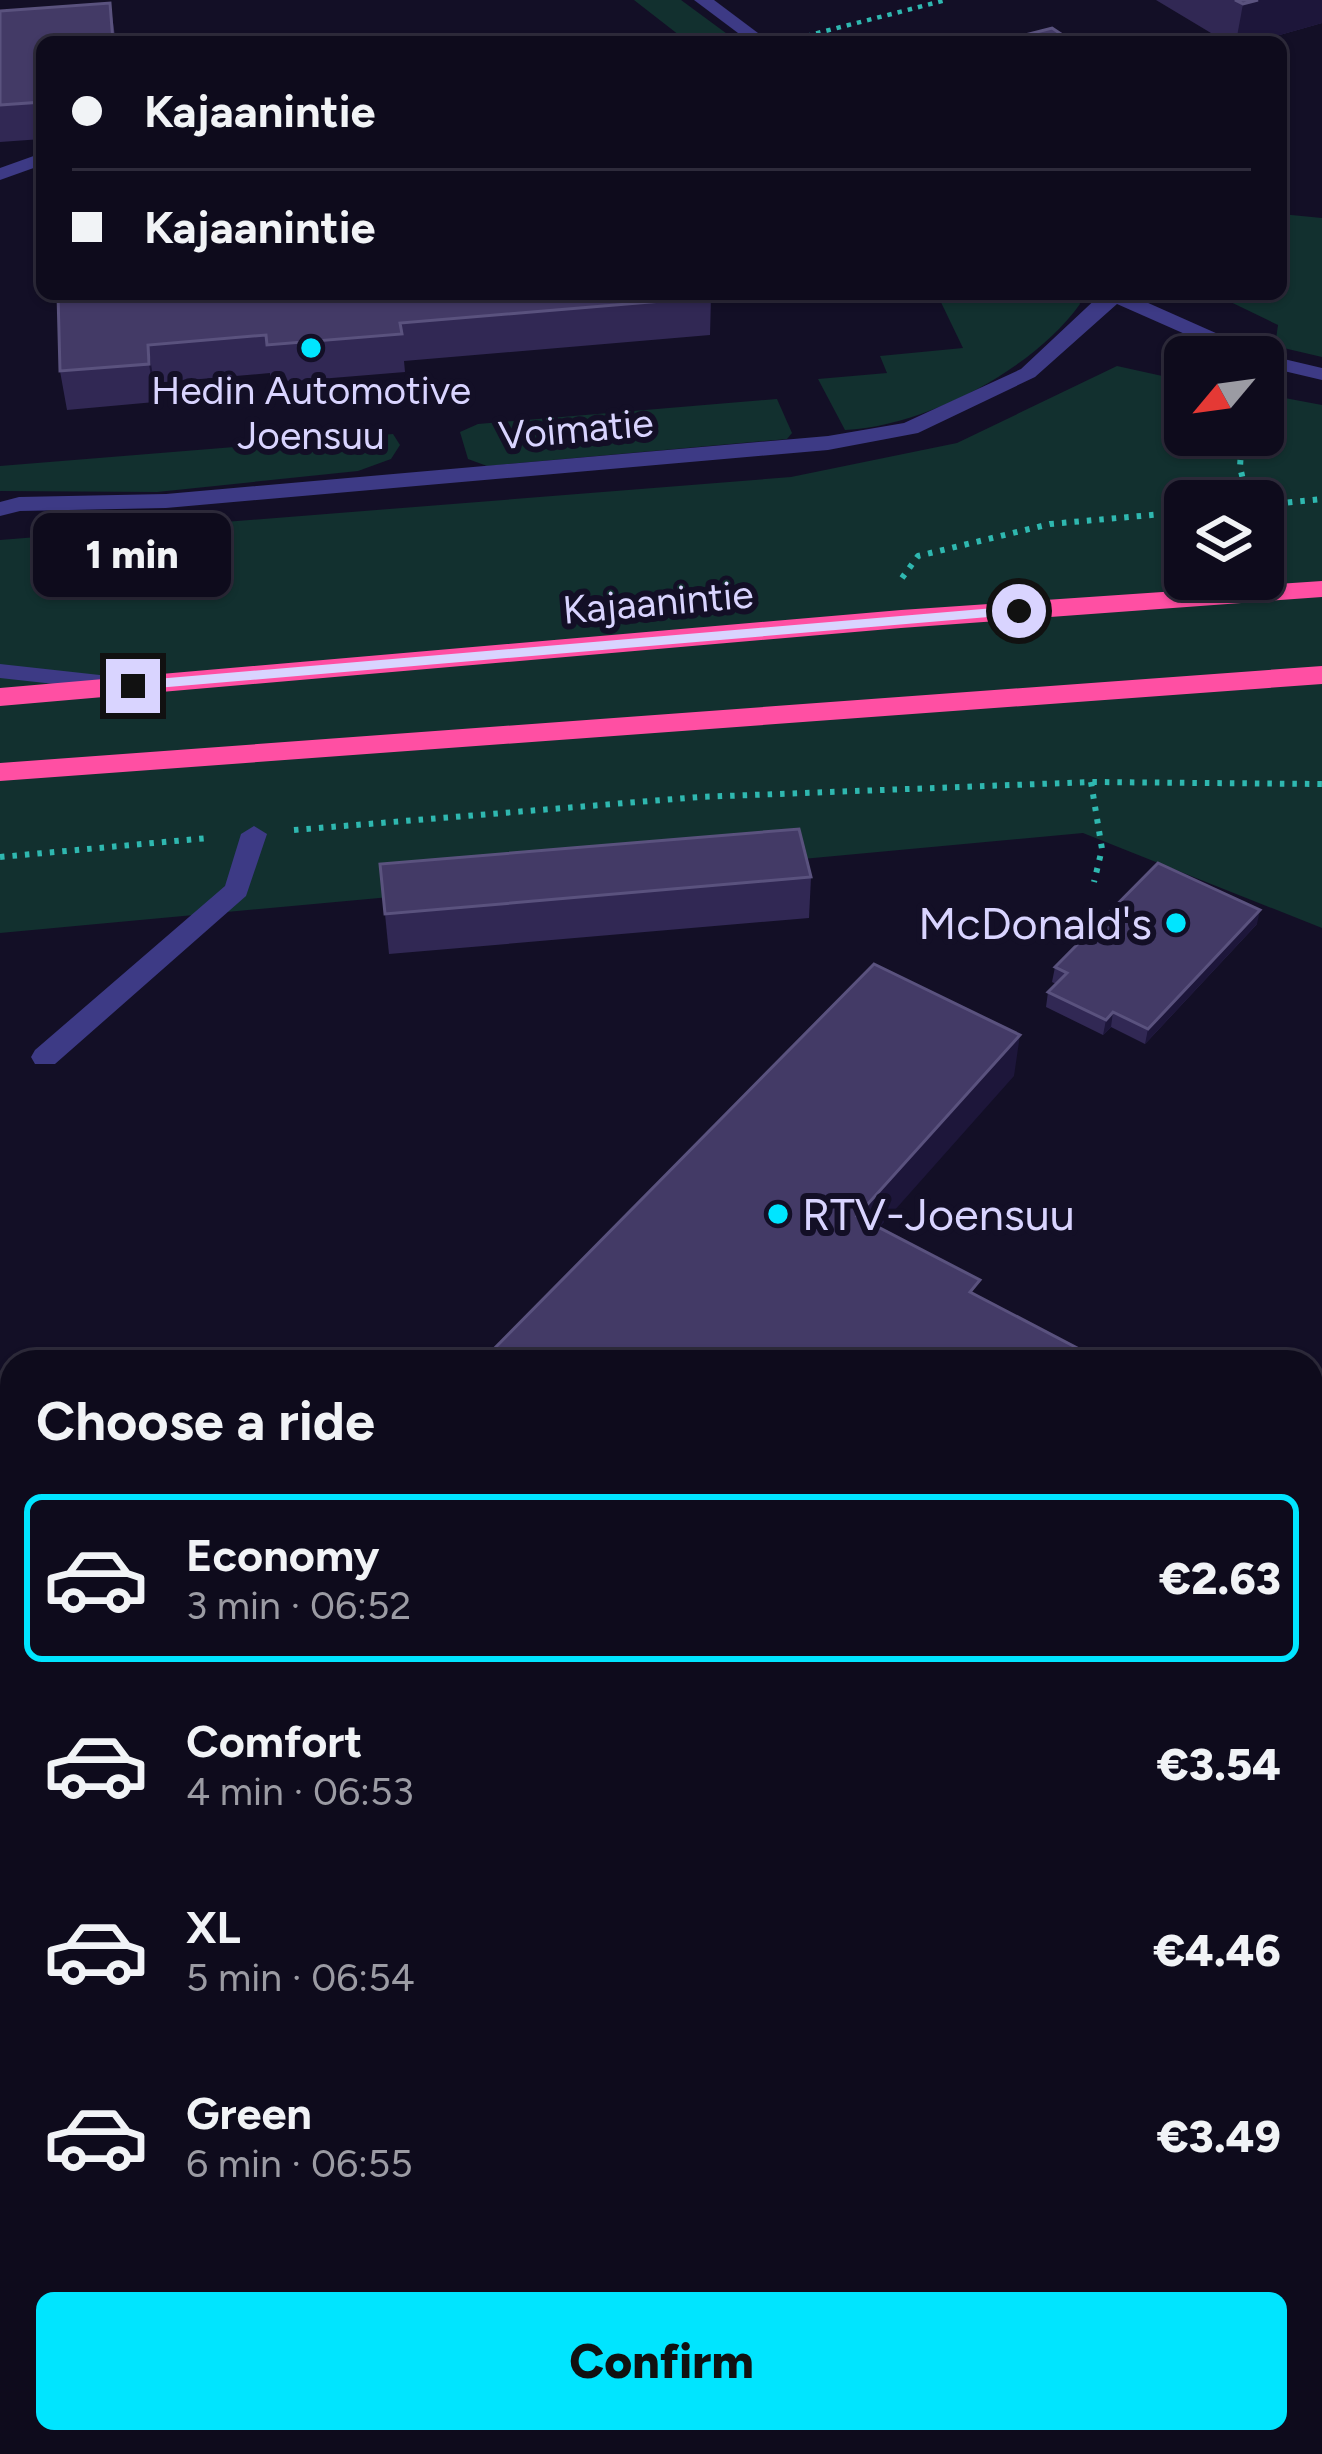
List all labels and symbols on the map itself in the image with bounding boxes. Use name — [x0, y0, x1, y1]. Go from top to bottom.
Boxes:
marker: Hedin Automotive Joensuu — [298, 335, 324, 361]
north arrow — [1164, 336, 1284, 456]
place label: Hedin Automotive Joensuu — [151, 367, 471, 459]
street label: Voimatie — [497, 399, 655, 459]
callout: 1 min — [34, 512, 232, 596]
street label: Kajaanintie — [561, 570, 755, 634]
route start — [992, 584, 1046, 638]
route end — [106, 659, 160, 713]
place label: McDonald's — [918, 896, 1152, 950]
marker: McDonald's — [1163, 910, 1189, 936]
place label: RTV-Joensuu — [802, 1187, 1075, 1241]
marker: RTV-Joensuu — [765, 1201, 791, 1227]

